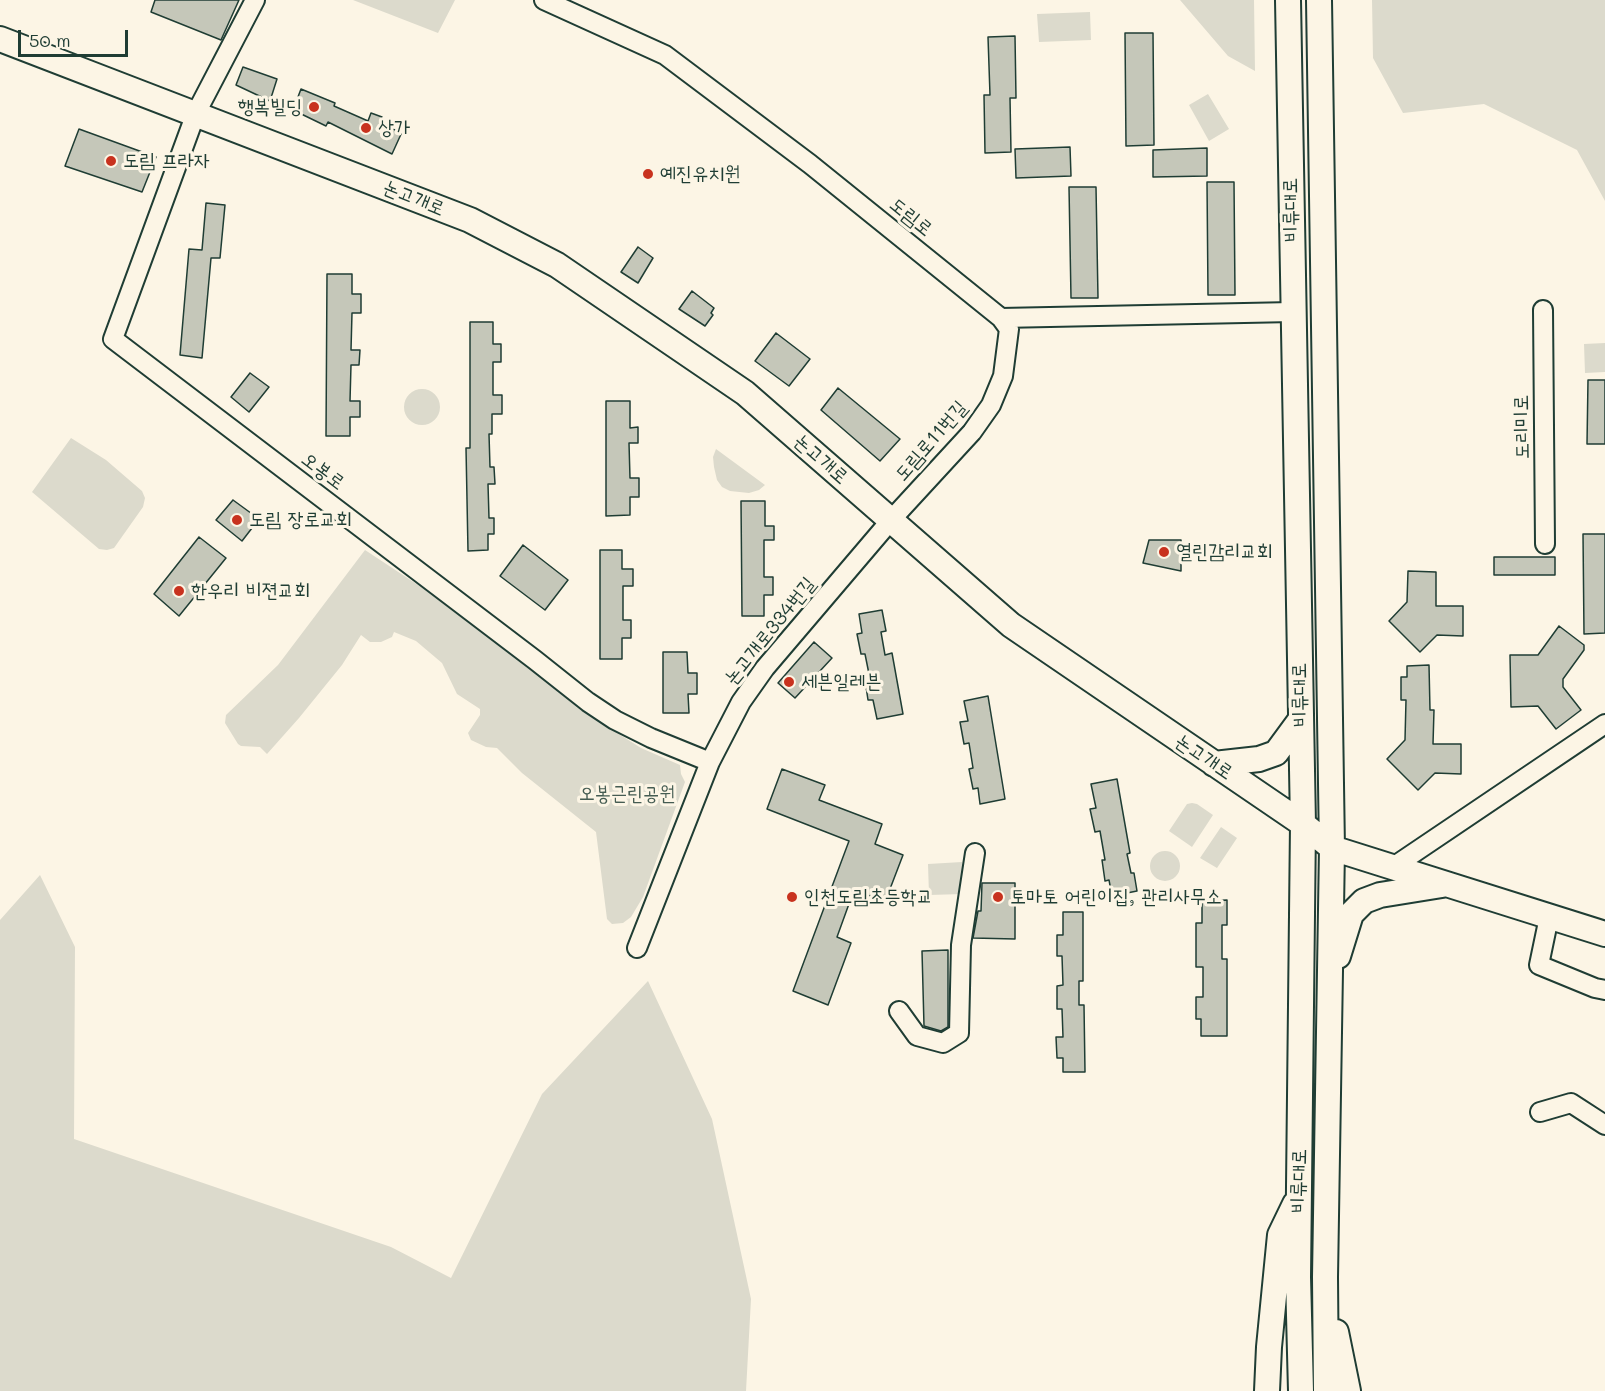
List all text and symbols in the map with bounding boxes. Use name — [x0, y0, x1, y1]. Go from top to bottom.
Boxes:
scale bar — [21, 18, 130, 56]
text: 50 m — [29, 28, 71, 52]
place label: 행복빌딩 — [238, 95, 302, 119]
marker: 행복빌딩 — [307, 100, 321, 114]
place label: 상가 — [378, 116, 410, 140]
marker: 상가 — [359, 121, 373, 135]
place label: 도림 프라자 — [123, 149, 210, 173]
marker: 도림 프라자 — [104, 154, 118, 168]
place label: 예진유치원 — [660, 162, 740, 186]
marker: 예진유치원 — [641, 167, 655, 181]
street label: 논고개로 — [380, 175, 448, 221]
street label: 비류대로 — [1278, 178, 1304, 242]
street label: 도림로 — [885, 192, 937, 242]
street label: 도리미로 — [1509, 395, 1535, 459]
street label: 도림로11번길 — [890, 396, 972, 486]
street label: 논고개로 — [789, 429, 853, 489]
street label: 오봉로 — [296, 447, 350, 495]
place label: 도림 장로교회 — [249, 508, 352, 532]
marker: 도림 장로교회 — [230, 513, 244, 527]
place label: 열린감리교회 — [1176, 540, 1273, 564]
marker: 열린감리교회 — [1157, 545, 1171, 559]
street label: 논고개로334번길 — [719, 572, 821, 690]
place label: 한우리 비젼교회 — [191, 579, 310, 603]
marker: 한우리 비젼교회 — [172, 584, 186, 598]
street label: 비류대로 — [1287, 663, 1313, 727]
place label: 세븐일레븐 — [801, 670, 881, 694]
marker: 세븐일레븐 — [782, 675, 796, 689]
street label: 논고개로 — [1171, 729, 1237, 785]
park label: 오봉근린공원 — [579, 782, 675, 806]
place label: 인천도림초등학교 — [804, 885, 933, 909]
place label: 토마토 어린이집, 관리사무소 — [1010, 885, 1222, 909]
marker: 인천도림초등학교 — [785, 890, 799, 904]
marker: 토마토 어린이집, 관리사무소 — [991, 890, 1005, 904]
street label: 비류대로 — [1286, 1149, 1312, 1213]

